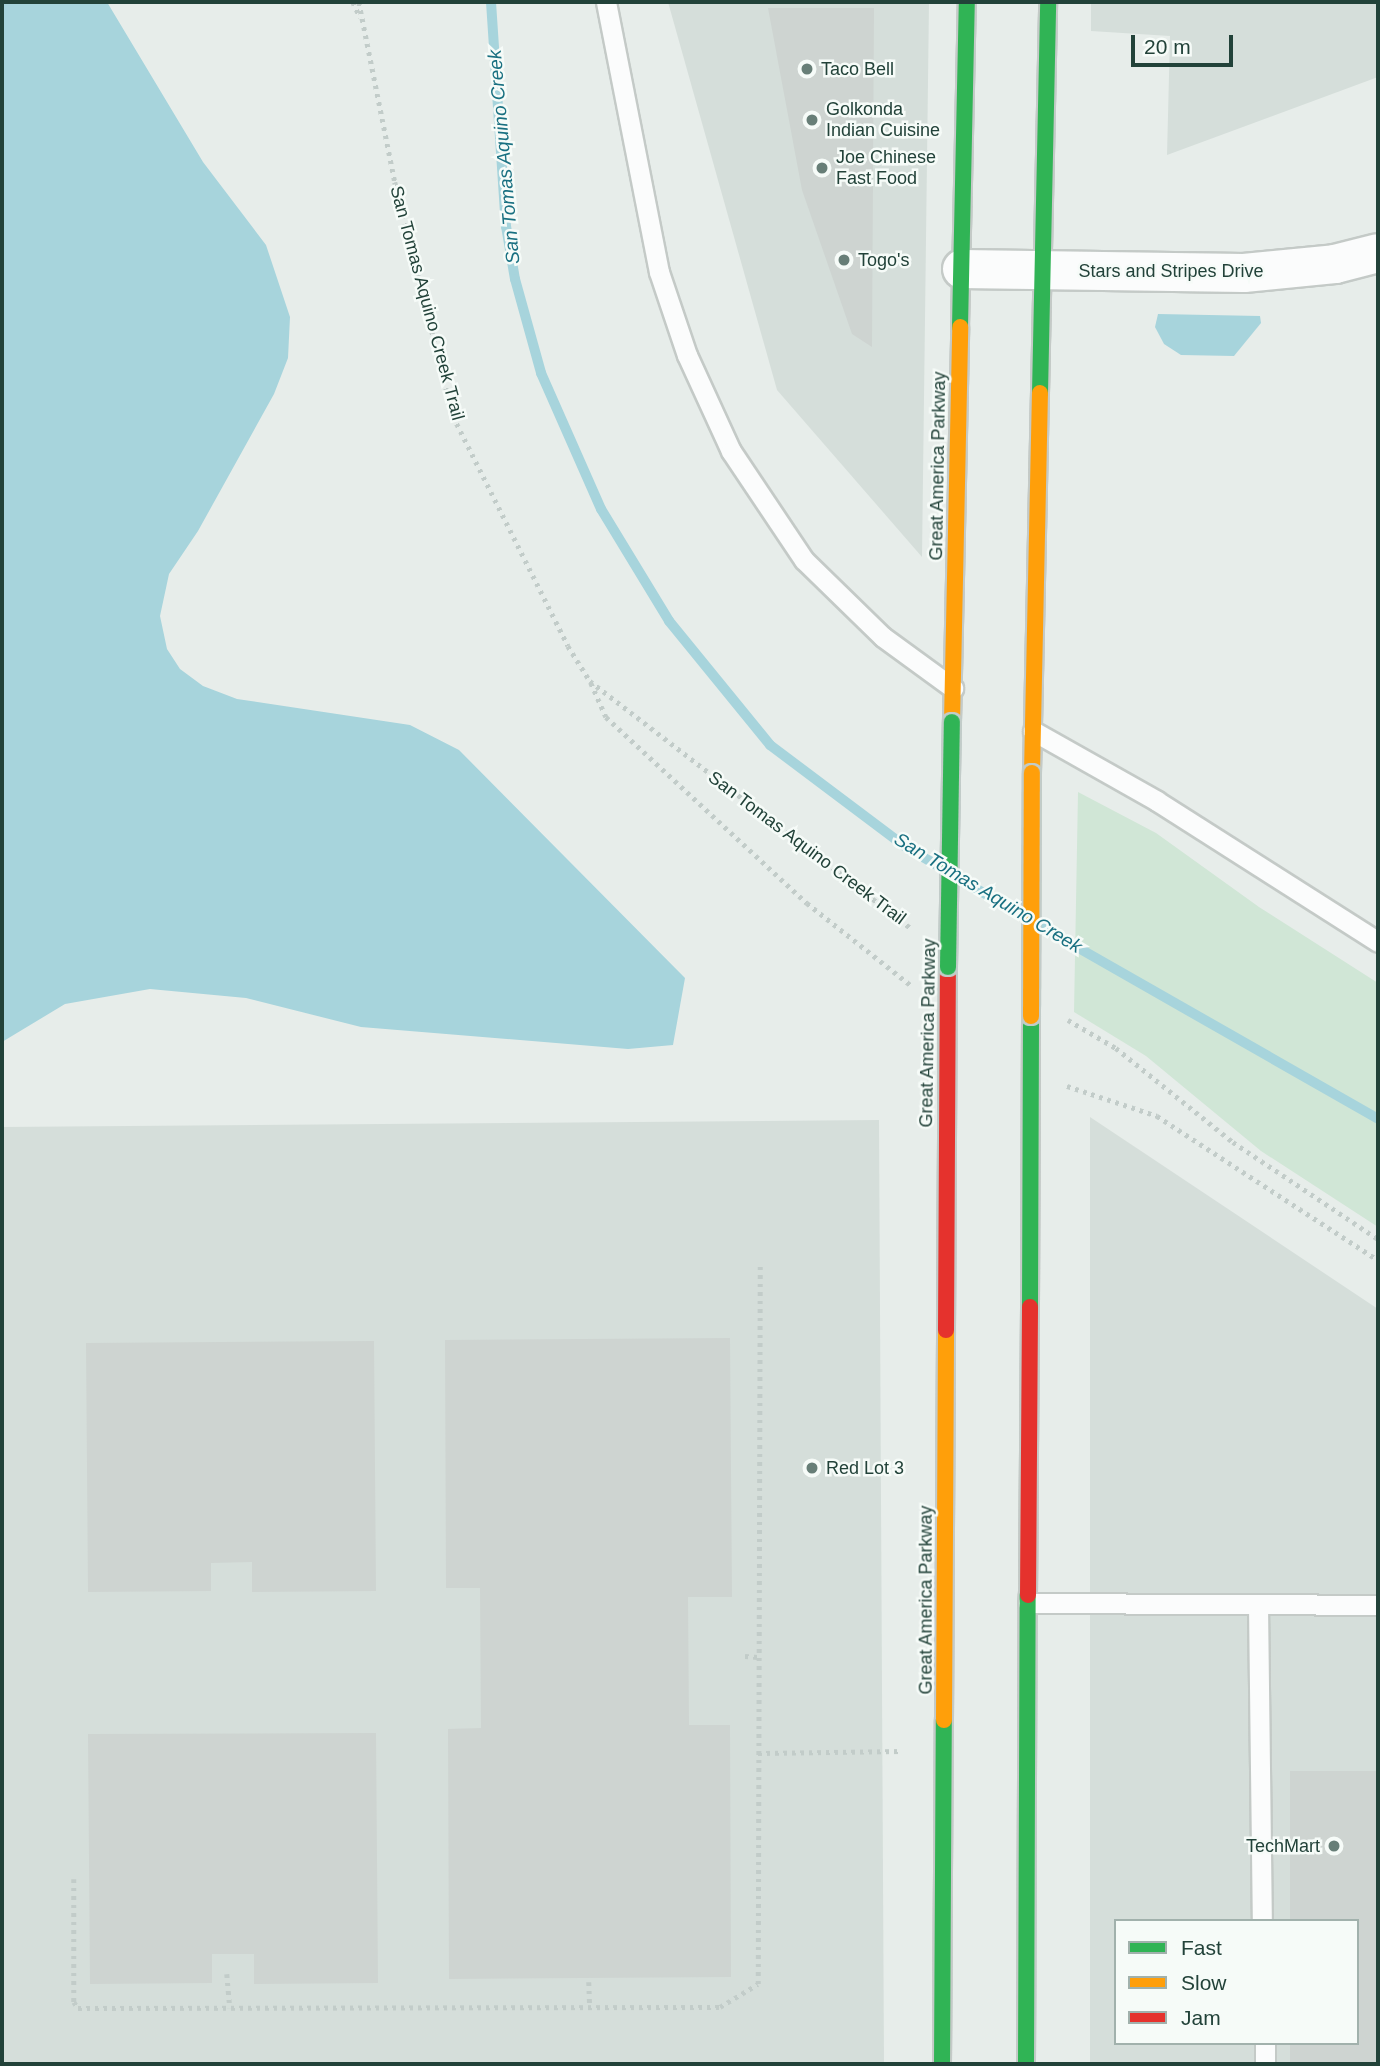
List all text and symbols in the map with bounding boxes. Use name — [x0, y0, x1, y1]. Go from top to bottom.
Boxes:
scale bar — [1135, 21, 1236, 65]
text: 20 m — [1144, 35, 1191, 58]
water label: San Tomas Aquino Creek — [483, 49, 525, 265]
place label: Taco Bell — [821, 58, 894, 80]
marker: Taco Bell — [799, 61, 815, 77]
place label: Golkonda Indian Cuisine — [826, 99, 940, 142]
marker: Golkonda Indian Cuisine — [804, 112, 820, 128]
place label: Joe Chinese Fast Food — [836, 147, 936, 190]
marker: Joe Chinese Fast Food — [814, 160, 830, 176]
street label: San Tomas Aquino Creek Trail — [385, 183, 469, 423]
place label: Togo's — [858, 249, 909, 271]
marker: Togo's — [836, 252, 852, 268]
street label: Stars and Stripes Drive — [1078, 260, 1264, 282]
street label: Great America Parkway — [926, 371, 950, 561]
street label: San Tomas Aquino Creek Trail — [703, 766, 911, 930]
water label: San Tomas Aquino Creek — [890, 828, 1086, 958]
street label: Great America Parkway — [916, 938, 940, 1128]
place label: Red Lot 3 — [826, 1457, 904, 1479]
marker: Red Lot 3 — [804, 1460, 820, 1476]
street label: Great America Parkway — [915, 1505, 937, 1695]
place label: TechMart — [1246, 1835, 1320, 1857]
marker: TechMart — [1326, 1838, 1342, 1854]
legend — [1114, 1919, 1359, 2045]
text: Fast — [1181, 1936, 1222, 1959]
text: Slow — [1181, 1971, 1227, 1994]
text: Jam — [1181, 2006, 1221, 2029]

